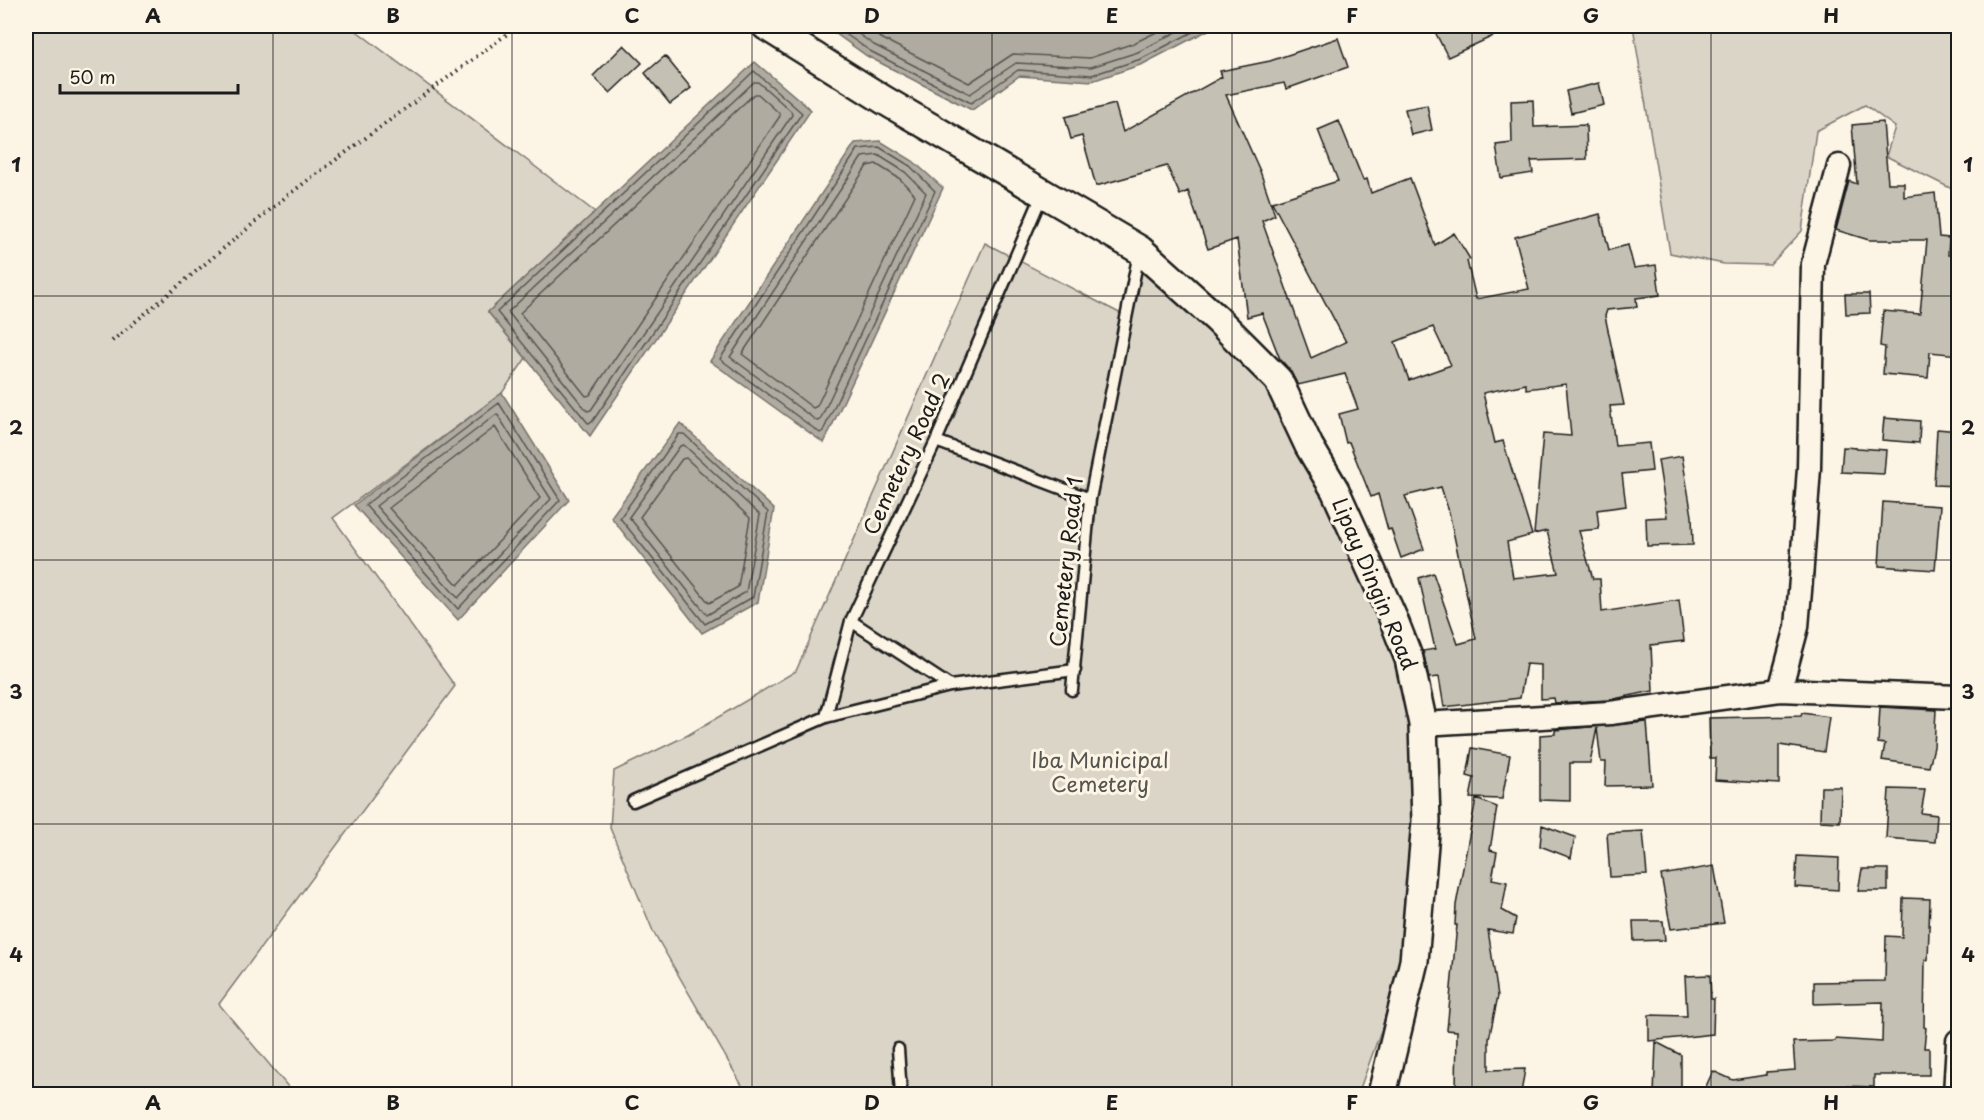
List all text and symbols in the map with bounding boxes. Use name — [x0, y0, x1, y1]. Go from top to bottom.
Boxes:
text: A — [145, 0, 161, 30]
text: B — [386, 0, 400, 30]
text: C — [624, 0, 640, 30]
text: D — [864, 0, 880, 30]
text: E — [1106, 0, 1118, 30]
text: F — [1346, 0, 1358, 30]
text: G — [1583, 0, 1599, 30]
text: H — [1823, 0, 1839, 30]
scale bar — [60, 57, 238, 95]
text: 50 m — [69, 63, 116, 90]
text: 1 — [11, 149, 21, 179]
text: 1 — [1963, 149, 1973, 179]
street label: Cemetery Road 2 — [854, 367, 957, 540]
text: 2 — [9, 412, 23, 442]
text: 2 — [1961, 412, 1975, 442]
street label: Cemetery Road 1 — [1040, 475, 1090, 649]
street label: Lipay Dingin Road — [1325, 492, 1427, 674]
text: 3 — [9, 676, 23, 706]
text: 3 — [1961, 676, 1975, 706]
park label: Iba Municipal Cemetery — [1031, 743, 1169, 799]
text: 4 — [9, 939, 23, 969]
text: 4 — [1961, 939, 1975, 969]
text: A — [145, 1087, 161, 1117]
text: B — [386, 1087, 400, 1117]
text: C — [624, 1087, 640, 1117]
text: D — [864, 1087, 880, 1117]
text: E — [1106, 1087, 1118, 1117]
text: F — [1346, 1087, 1358, 1117]
text: G — [1583, 1087, 1599, 1117]
text: H — [1823, 1087, 1839, 1117]

